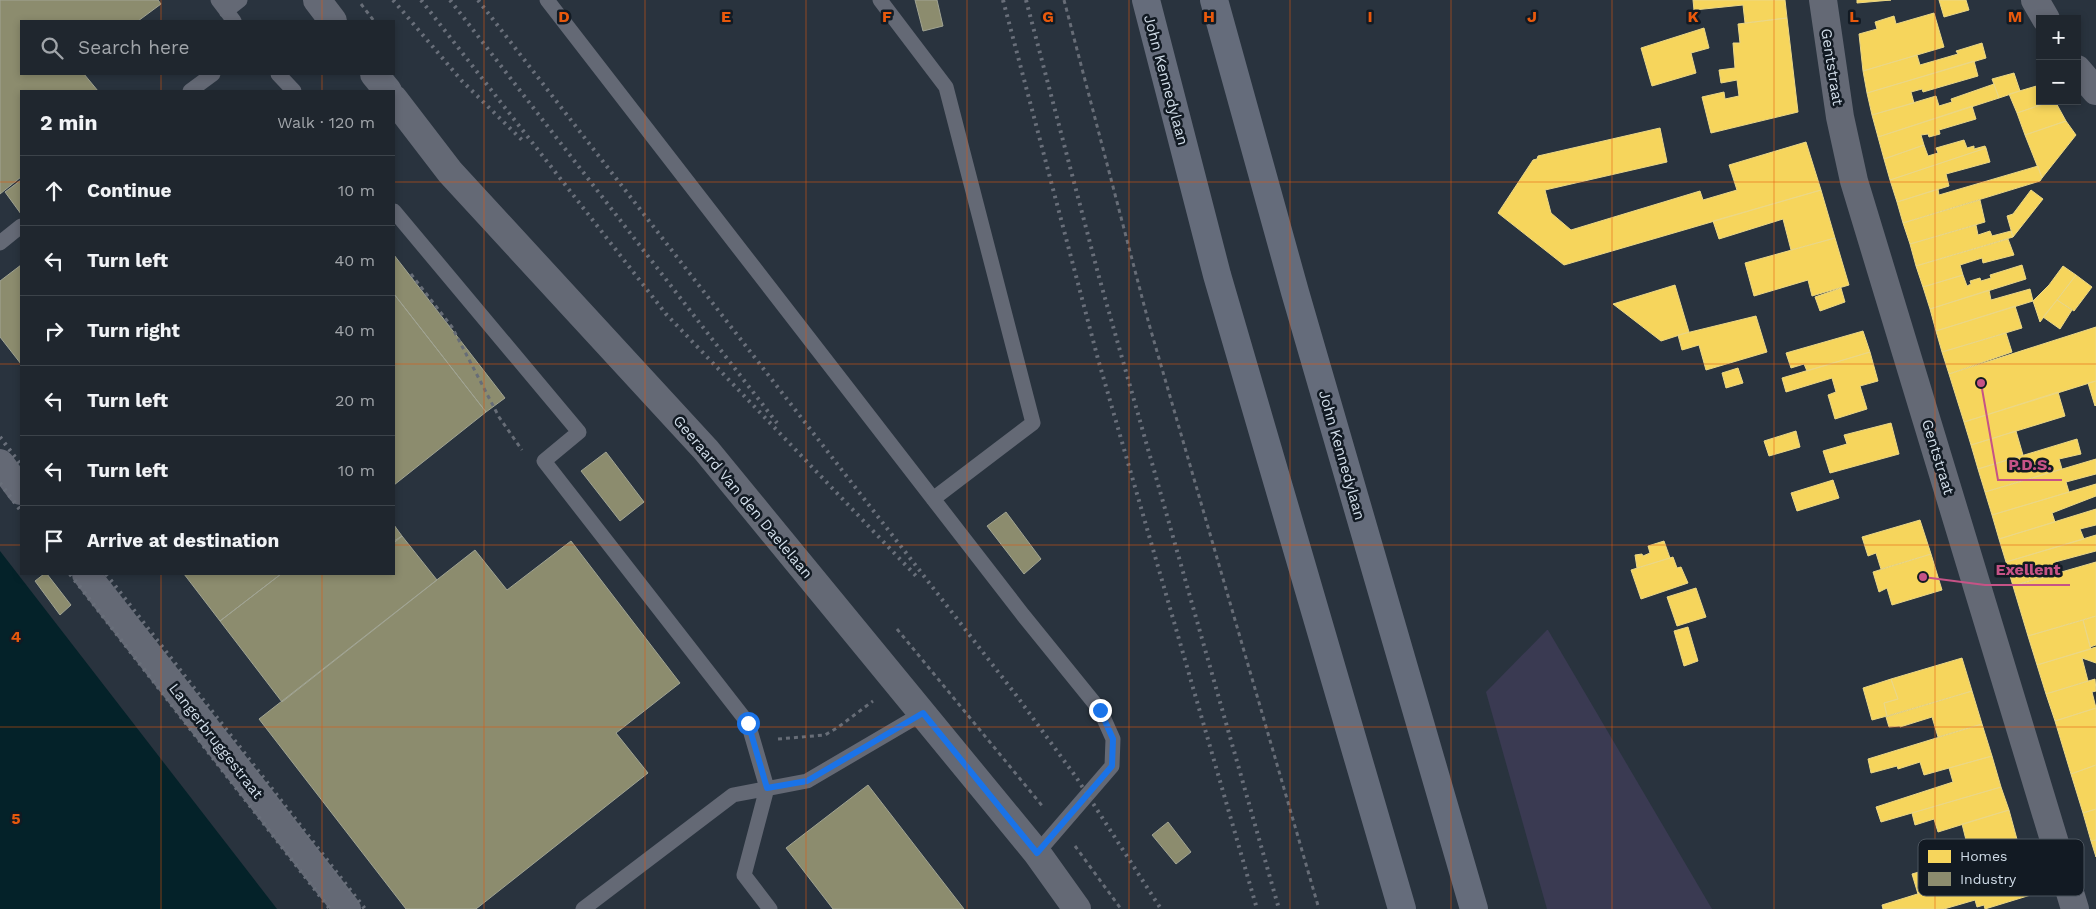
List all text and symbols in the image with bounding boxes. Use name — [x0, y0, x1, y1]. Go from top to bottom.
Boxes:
text: D — [558, 7, 570, 26]
text: E — [721, 7, 731, 26]
text: F — [882, 7, 892, 26]
text: G — [1042, 7, 1054, 26]
text: H — [1203, 7, 1215, 26]
text: I — [1367, 7, 1373, 26]
text: J — [1527, 7, 1537, 26]
text: K — [1687, 7, 1699, 26]
text: L — [1849, 7, 1859, 26]
text: M — [2008, 7, 2022, 26]
street label: John Kennedylaan — [1140, 13, 1192, 147]
map controls — [2036, 15, 2081, 105]
button: + — [2036, 15, 2081, 60]
search box — [20, 20, 395, 75]
street label: Gentstraat — [1817, 27, 1847, 108]
icon: search — [38, 34, 66, 62]
text: Search here — [78, 36, 189, 59]
button: − — [2036, 60, 2081, 105]
text: 2 min — [40, 110, 97, 135]
text: Walk · 120 m — [277, 113, 375, 132]
icon: ahead — [40, 177, 68, 205]
text: Continue — [87, 179, 171, 202]
text: 10 m — [338, 181, 375, 200]
icon: left — [40, 247, 68, 275]
text: Turn left — [87, 249, 168, 272]
text: 40 m — [335, 251, 375, 270]
icon: right — [40, 317, 68, 345]
text: Turn right — [87, 319, 180, 342]
text: 40 m — [335, 321, 375, 340]
icon: left — [40, 387, 68, 415]
street label: John Kennedylaan — [1315, 388, 1369, 522]
text: Turn left — [87, 389, 168, 412]
text: 20 m — [335, 391, 375, 410]
street label: Geeraard Van den Daelelaan — [670, 412, 816, 582]
street label: Gentstraat — [1918, 417, 1958, 498]
callout: P.D.S. — [1998, 449, 2062, 480]
text: P.D.S. — [2008, 455, 2052, 474]
icon: left — [40, 457, 68, 485]
text: Turn left — [87, 459, 168, 482]
text: 10 m — [338, 461, 375, 480]
icon: arrive — [40, 527, 68, 555]
text: Arrive at destination — [87, 529, 279, 552]
callout: Exellent — [1985, 554, 2070, 585]
text: Exellent — [1996, 560, 2060, 579]
text: 4 — [11, 627, 21, 646]
street label: Langerbruggestraat — [165, 680, 267, 803]
route end — [1089, 699, 1112, 722]
route start — [737, 712, 760, 735]
text: 5 — [11, 809, 21, 828]
legend — [1918, 839, 2084, 896]
text: Homes — [1960, 848, 2007, 864]
text: Industry — [1960, 871, 2017, 887]

